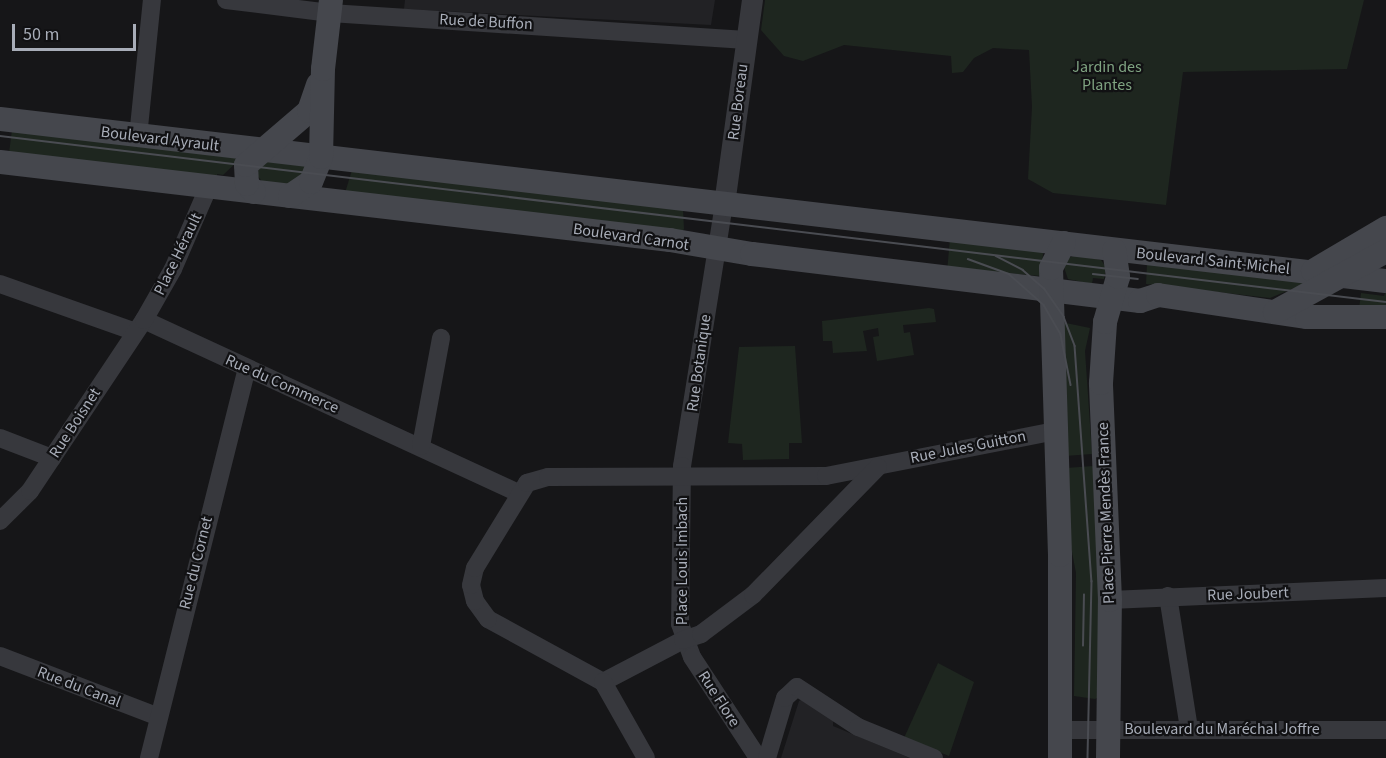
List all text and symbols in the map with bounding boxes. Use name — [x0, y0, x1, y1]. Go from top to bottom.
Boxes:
street label: Rue de Buffon — [439, 10, 533, 34]
scale bar — [15, 12, 140, 50]
text: 50 m — [23, 22, 59, 47]
park label: Jardin des Plantes — [1072, 57, 1142, 95]
street label: Rue Boreau — [724, 63, 752, 141]
street label: Boulevard Ayrault — [100, 122, 220, 156]
street label: Place Hérault — [150, 210, 206, 298]
street label: Boulevard Carnot — [572, 219, 690, 255]
street label: Boulevard Saint-Michel — [1135, 243, 1291, 279]
street label: Rue Botanique — [683, 313, 715, 413]
street label: Rue du Commerce — [222, 350, 342, 418]
street label: Rue Boisnet — [45, 384, 105, 462]
street label: Place Pierre Mendès France — [1093, 422, 1119, 604]
street label: Rue Jules Guitton — [909, 426, 1027, 468]
street label: Place Louis Imbach — [672, 497, 692, 625]
street label: Rue du Cornet — [175, 515, 217, 611]
street label: Rue Joubert — [1207, 583, 1289, 605]
street label: Rue du Canal — [35, 662, 123, 712]
street label: Rue Flore — [694, 667, 744, 731]
street label: Boulevard du Maréchal Joffre — [1124, 719, 1320, 739]

